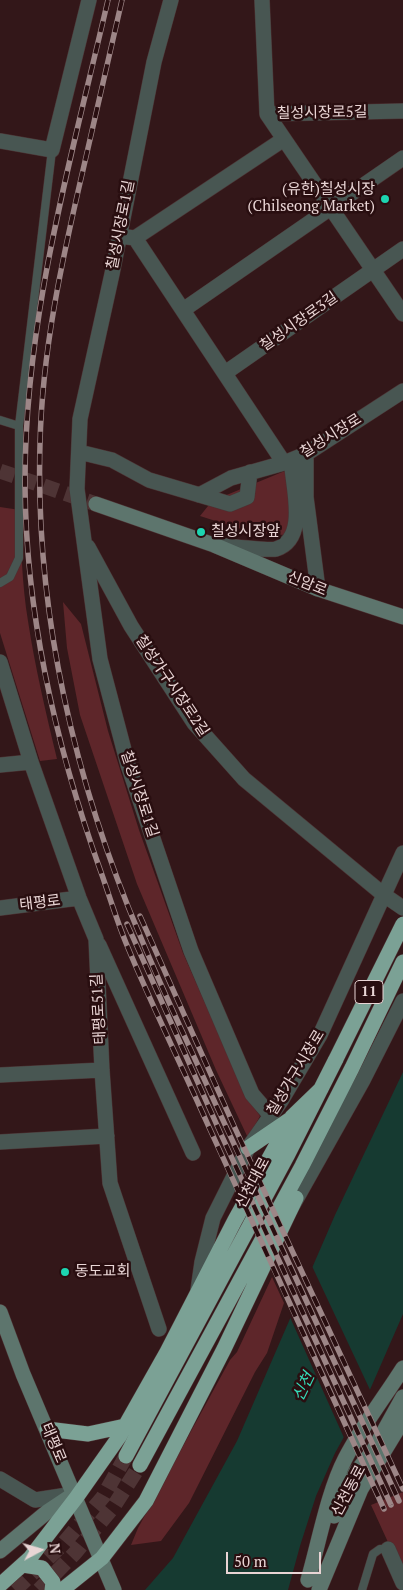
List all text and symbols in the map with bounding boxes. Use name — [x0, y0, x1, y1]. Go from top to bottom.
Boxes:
street label: 칠성시장로5길 — [276, 103, 368, 123]
street label: 칠성시장로1길 — [104, 179, 138, 271]
place label: (유한)칠성시장 (Chilseong Market) — [247, 181, 375, 216]
marker: (유한)칠성시장 (Chilseong Market) — [379, 193, 391, 205]
street label: 칠성시장로3길 — [257, 289, 341, 355]
street label: 칠성시장로 — [297, 410, 365, 462]
place label: 칠성시장앞 — [211, 523, 280, 541]
marker: 칠성시장앞 — [195, 526, 207, 538]
street label: 신암로 — [284, 568, 330, 600]
street label: 칠성가구시장로2길 — [131, 632, 213, 740]
street label: 칠성시장로1길 — [116, 748, 162, 840]
street label: 태평로 — [18, 892, 62, 914]
street label: 태평로51길 — [88, 973, 110, 1045]
road number: 11 — [355, 980, 383, 1004]
street label: 칠성가구시장로 — [263, 1027, 329, 1119]
street label: 신천대로 — [232, 1154, 274, 1212]
place label: 동도교회 — [75, 1263, 130, 1281]
marker: 동도교회 — [59, 1266, 71, 1278]
water label: 신천 — [289, 1370, 319, 1404]
street label: 태평로 — [37, 1420, 69, 1466]
street label: 신천동로 — [328, 1462, 370, 1520]
north arrow — [15, 1525, 65, 1575]
text: N — [45, 1542, 65, 1555]
scale bar — [228, 1542, 323, 1574]
text: 50 m — [234, 1551, 267, 1571]

